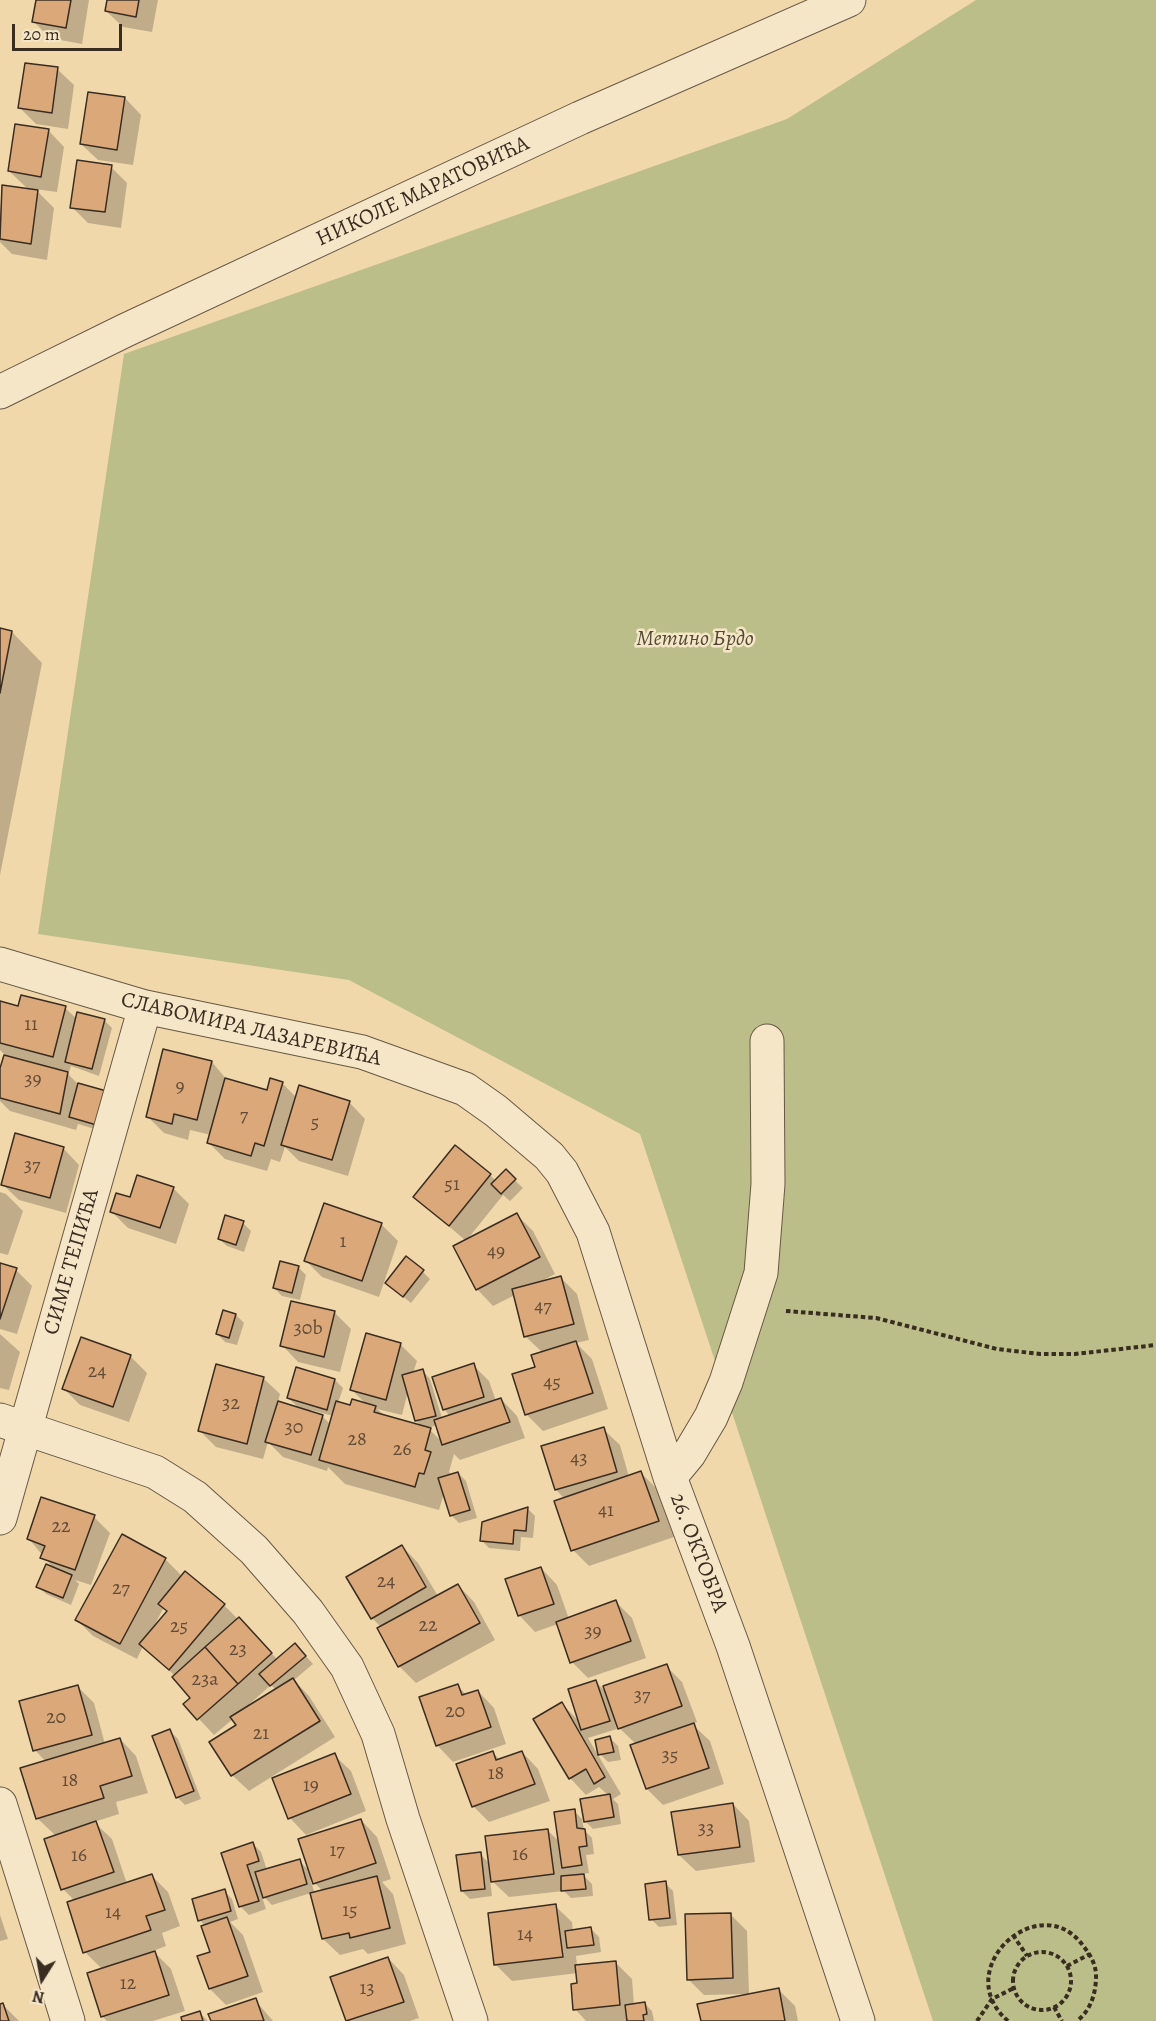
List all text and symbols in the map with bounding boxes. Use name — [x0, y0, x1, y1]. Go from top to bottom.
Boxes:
scale bar — [15, 12, 124, 50]
text: 20 m — [23, 22, 60, 46]
street label: НИКОЛЕ МАРАТОВИЋА — [312, 131, 534, 253]
park label: Метино Брдо — [636, 627, 754, 653]
street label: СЛАВОМИРА ЛАЗАРЕВИЋА — [118, 987, 384, 1073]
house number: 11 — [24, 1013, 38, 1037]
house number: 39 — [24, 1068, 42, 1092]
house number: 9 — [175, 1075, 185, 1099]
house number: 7 — [240, 1104, 248, 1128]
house number: 5 — [311, 1111, 319, 1135]
house number: 37 — [24, 1154, 40, 1178]
house number: 51 — [444, 1173, 460, 1197]
street label: СИМЕ ТЕПИЋА — [39, 1186, 105, 1338]
house number: 1 — [340, 1230, 346, 1254]
house number: 49 — [487, 1240, 505, 1264]
house number: 47 — [534, 1295, 552, 1319]
house number: 30b — [293, 1317, 323, 1341]
house number: 24 — [88, 1360, 106, 1384]
house number: 45 — [543, 1371, 561, 1395]
house number: 32 — [222, 1392, 240, 1416]
house number: 30 — [285, 1416, 303, 1440]
house number: 28 — [347, 1428, 367, 1452]
house number: 26 — [393, 1438, 411, 1462]
house number: 43 — [570, 1447, 588, 1471]
street label: 26. ОКТОБРА — [663, 1490, 733, 1616]
house number: 41 — [598, 1499, 614, 1523]
house number: 22 — [52, 1515, 70, 1539]
house number: 24 — [377, 1570, 395, 1594]
house number: 27 — [112, 1577, 130, 1601]
house number: 22 — [419, 1614, 437, 1638]
house number: 25 — [170, 1615, 188, 1639]
house number: 39 — [584, 1620, 602, 1644]
house number: 23 — [229, 1638, 247, 1662]
house number: 23a — [191, 1668, 219, 1692]
house number: 37 — [634, 1684, 650, 1708]
house number: 20 — [445, 1700, 465, 1724]
house number: 20 — [46, 1706, 66, 1730]
house number: 21 — [253, 1722, 269, 1746]
house number: 35 — [662, 1744, 678, 1768]
house number: 18 — [488, 1762, 504, 1786]
house number: 18 — [62, 1769, 78, 1793]
house number: 19 — [303, 1774, 319, 1798]
house number: 33 — [698, 1817, 714, 1841]
house number: 17 — [329, 1839, 345, 1863]
house number: 16 — [512, 1843, 528, 1867]
house number: 16 — [71, 1844, 87, 1868]
house number: 15 — [342, 1899, 358, 1923]
house number: 14 — [105, 1901, 121, 1925]
house number: 14 — [517, 1923, 533, 1947]
north arrow — [12, 1949, 72, 2009]
house number: 12 — [120, 1972, 136, 1996]
house number: 13 — [359, 1977, 375, 2001]
text: N — [31, 1985, 46, 2009]

